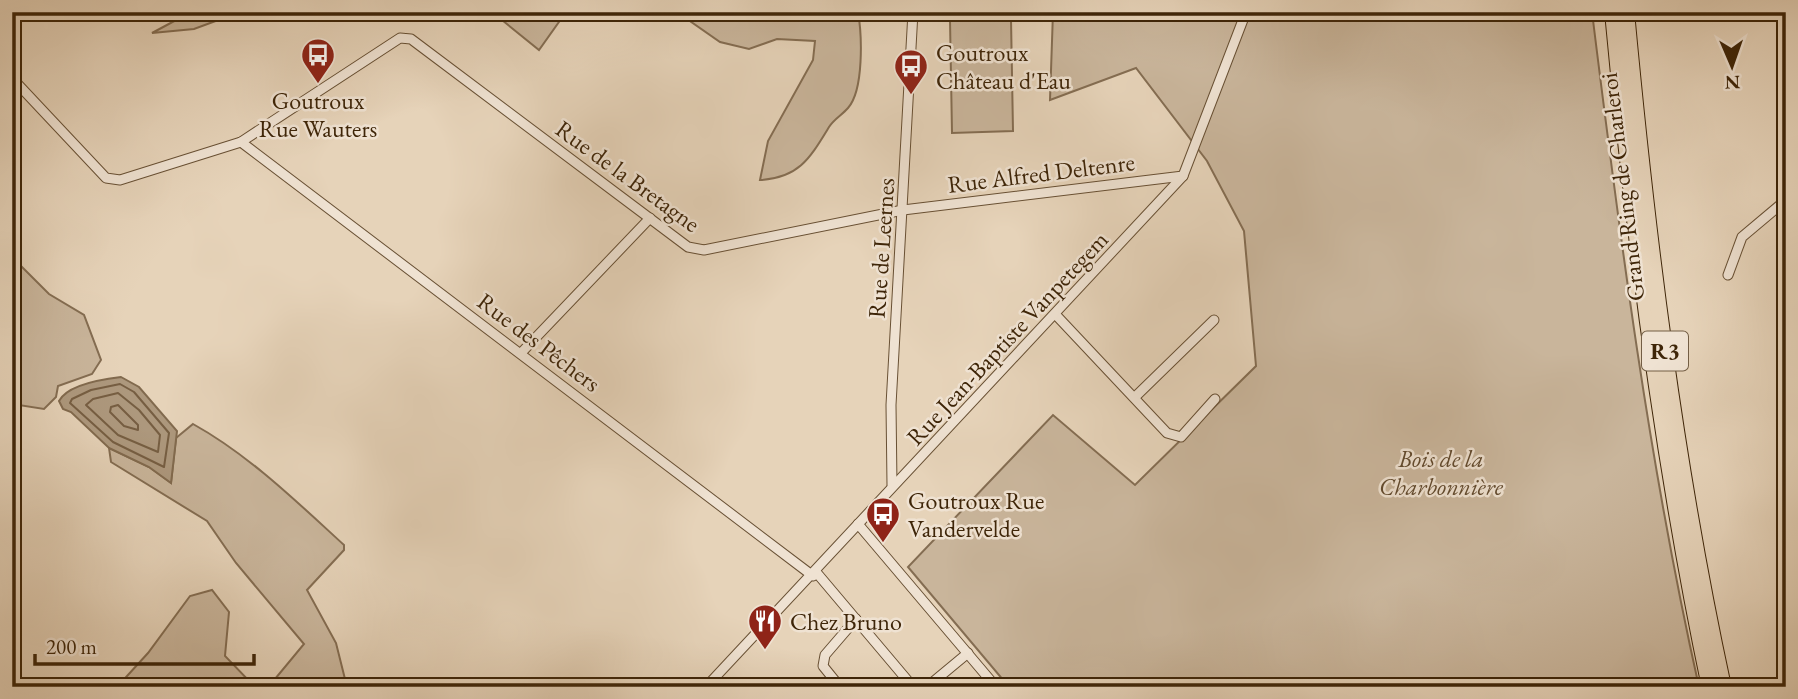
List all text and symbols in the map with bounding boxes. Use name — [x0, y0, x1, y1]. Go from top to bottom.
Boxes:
north arrow — [1696, 32, 1766, 102]
bus stop icon: Goutroux Rue Wauters — [299, 36, 337, 85]
place label: Goutroux Château d'Eau — [936, 37, 1071, 96]
bus stop icon: Goutroux Château d'Eau — [892, 47, 930, 96]
text: N — [1724, 70, 1741, 95]
street label: Grand Ring de Charleroi — [1593, 71, 1651, 303]
place label: Goutroux Rue Wauters — [259, 85, 377, 144]
street label: Rue de la Bretagne — [550, 113, 706, 239]
street label: Rue Alfred Deltenre — [946, 146, 1136, 200]
street label: Rue de Leernes — [861, 177, 901, 319]
street label: Rue Jean-Baptiste Vanpetegem — [899, 224, 1115, 452]
street label: Rue des Pêchers — [471, 286, 607, 398]
road number: R3 — [1642, 332, 1688, 370]
park label: Bois de la Charbonnière — [1379, 443, 1504, 502]
place label: Goutroux Rue Vandervelde — [908, 485, 1044, 544]
bus stop icon: Goutroux Rue Vandervelde — [864, 495, 902, 544]
restaurant icon: Chez Bruno — [746, 602, 784, 651]
place label: Chez Bruno — [790, 606, 902, 637]
scale bar — [35, 622, 254, 666]
text: 200 m — [46, 633, 97, 660]

